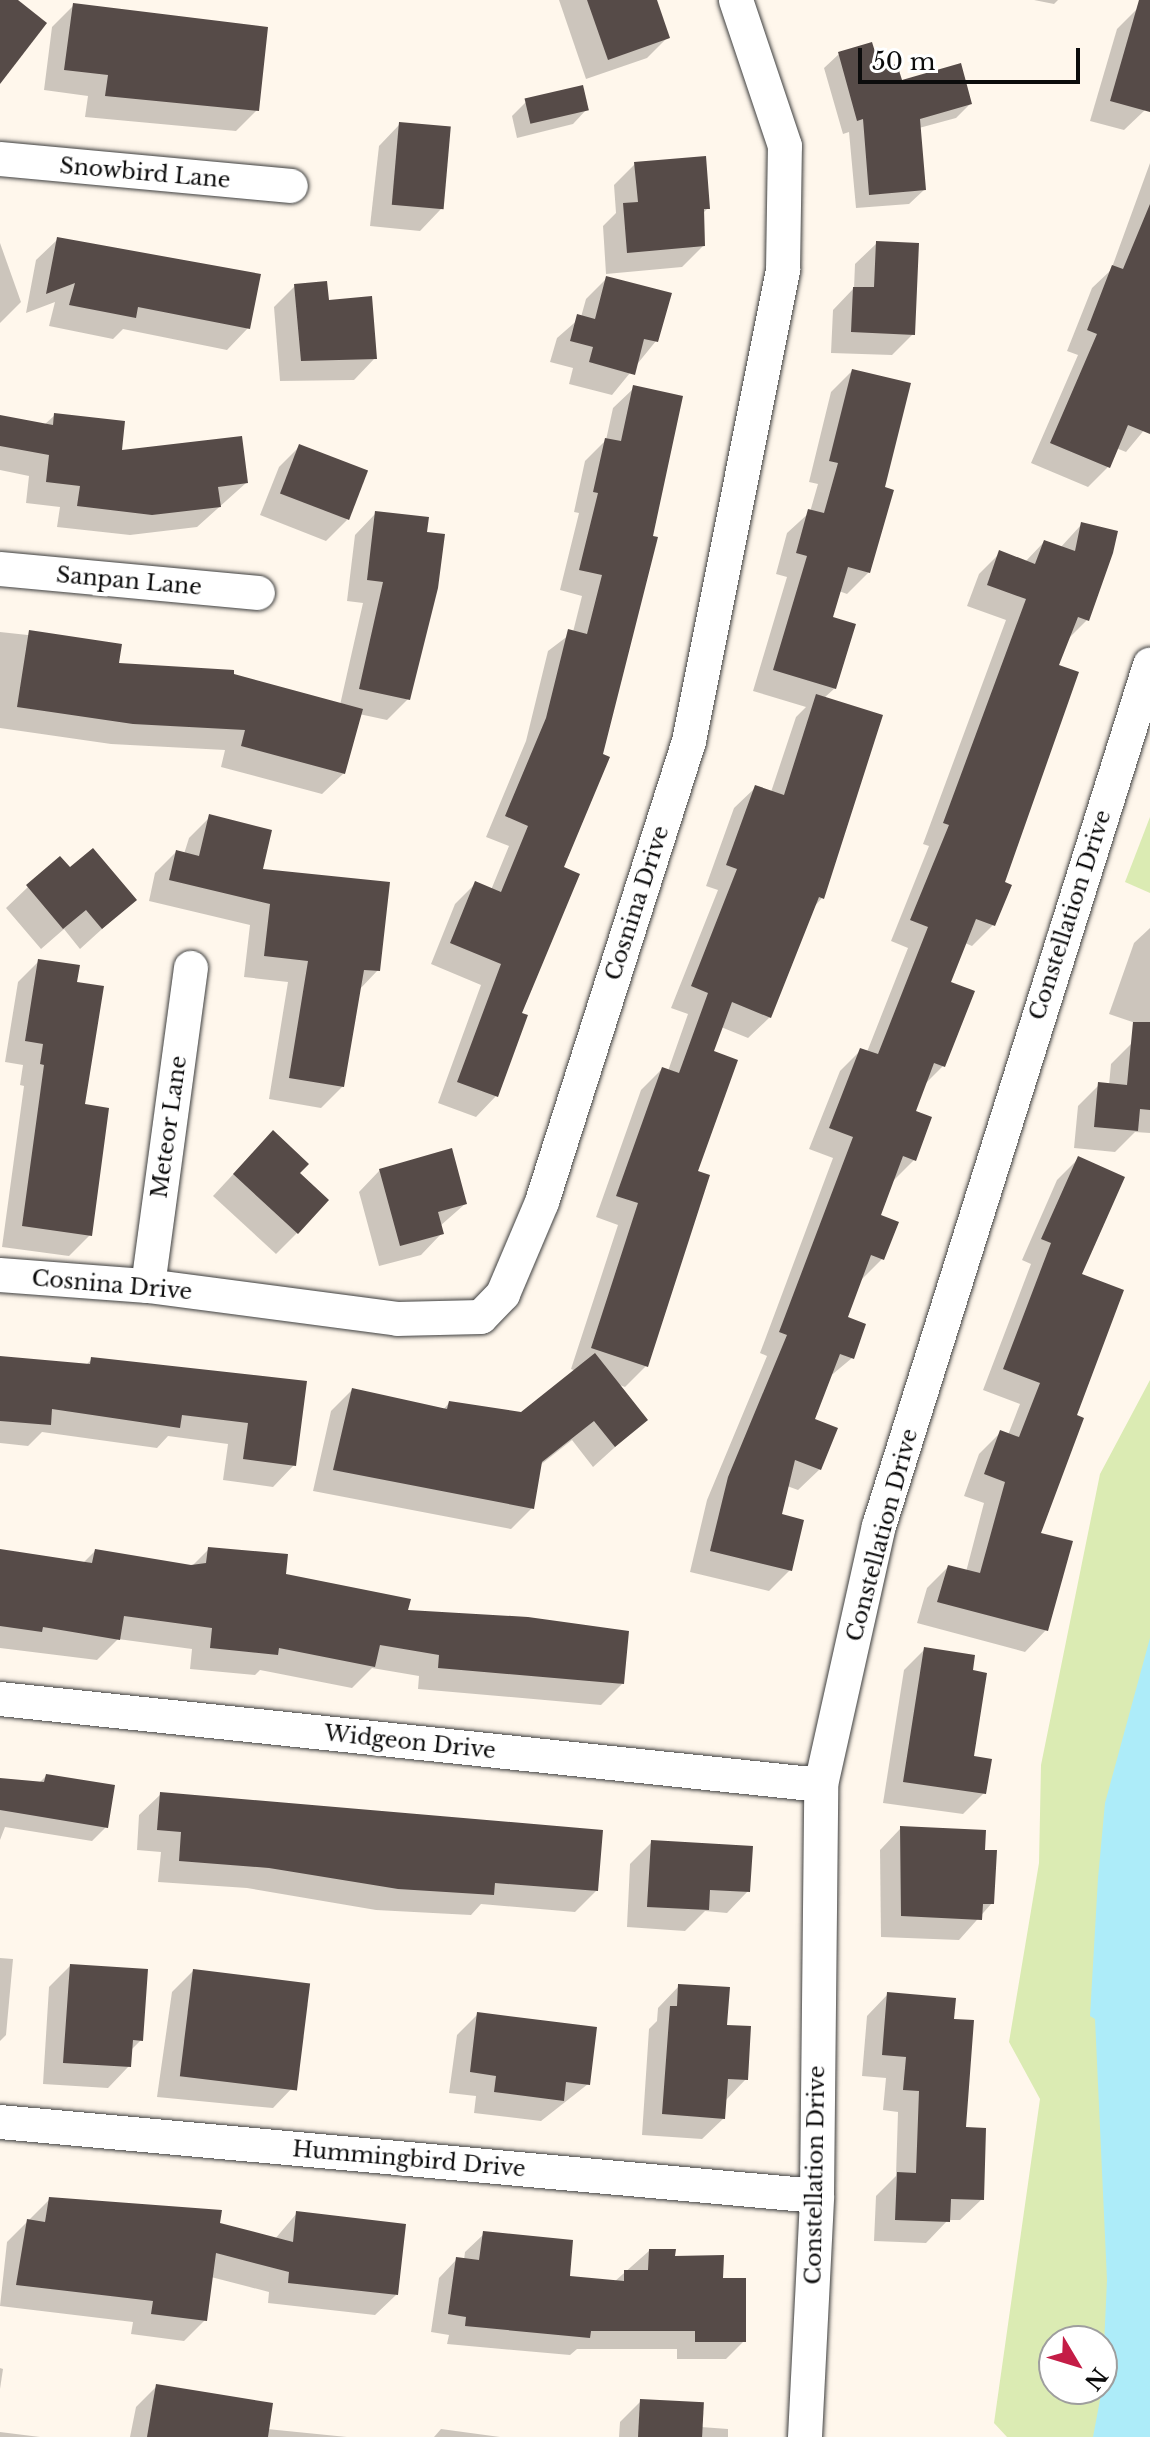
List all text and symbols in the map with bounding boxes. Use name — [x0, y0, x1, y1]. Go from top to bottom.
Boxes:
scale bar — [862, 32, 1084, 82]
text: 50 m — [872, 47, 935, 76]
street label: Snowbird Lane — [59, 152, 231, 194]
street label: Sanpan Lane — [55, 561, 203, 601]
street label: Constellation Drive — [1024, 807, 1116, 1023]
street label: Cosnina Drive — [600, 822, 674, 984]
street label: Meteor Lane — [146, 1054, 192, 1200]
street label: Cosnina Drive — [31, 1265, 193, 1305]
street label: Constellation Drive — [841, 1426, 923, 1644]
street label: Widgeon Drive — [323, 1720, 497, 1764]
street label: Constellation Drive — [800, 2065, 830, 2285]
street label: Hummingbird Drive — [291, 2136, 527, 2182]
north arrow — [1038, 2325, 1118, 2405]
text: N — [1079, 2362, 1113, 2395]

